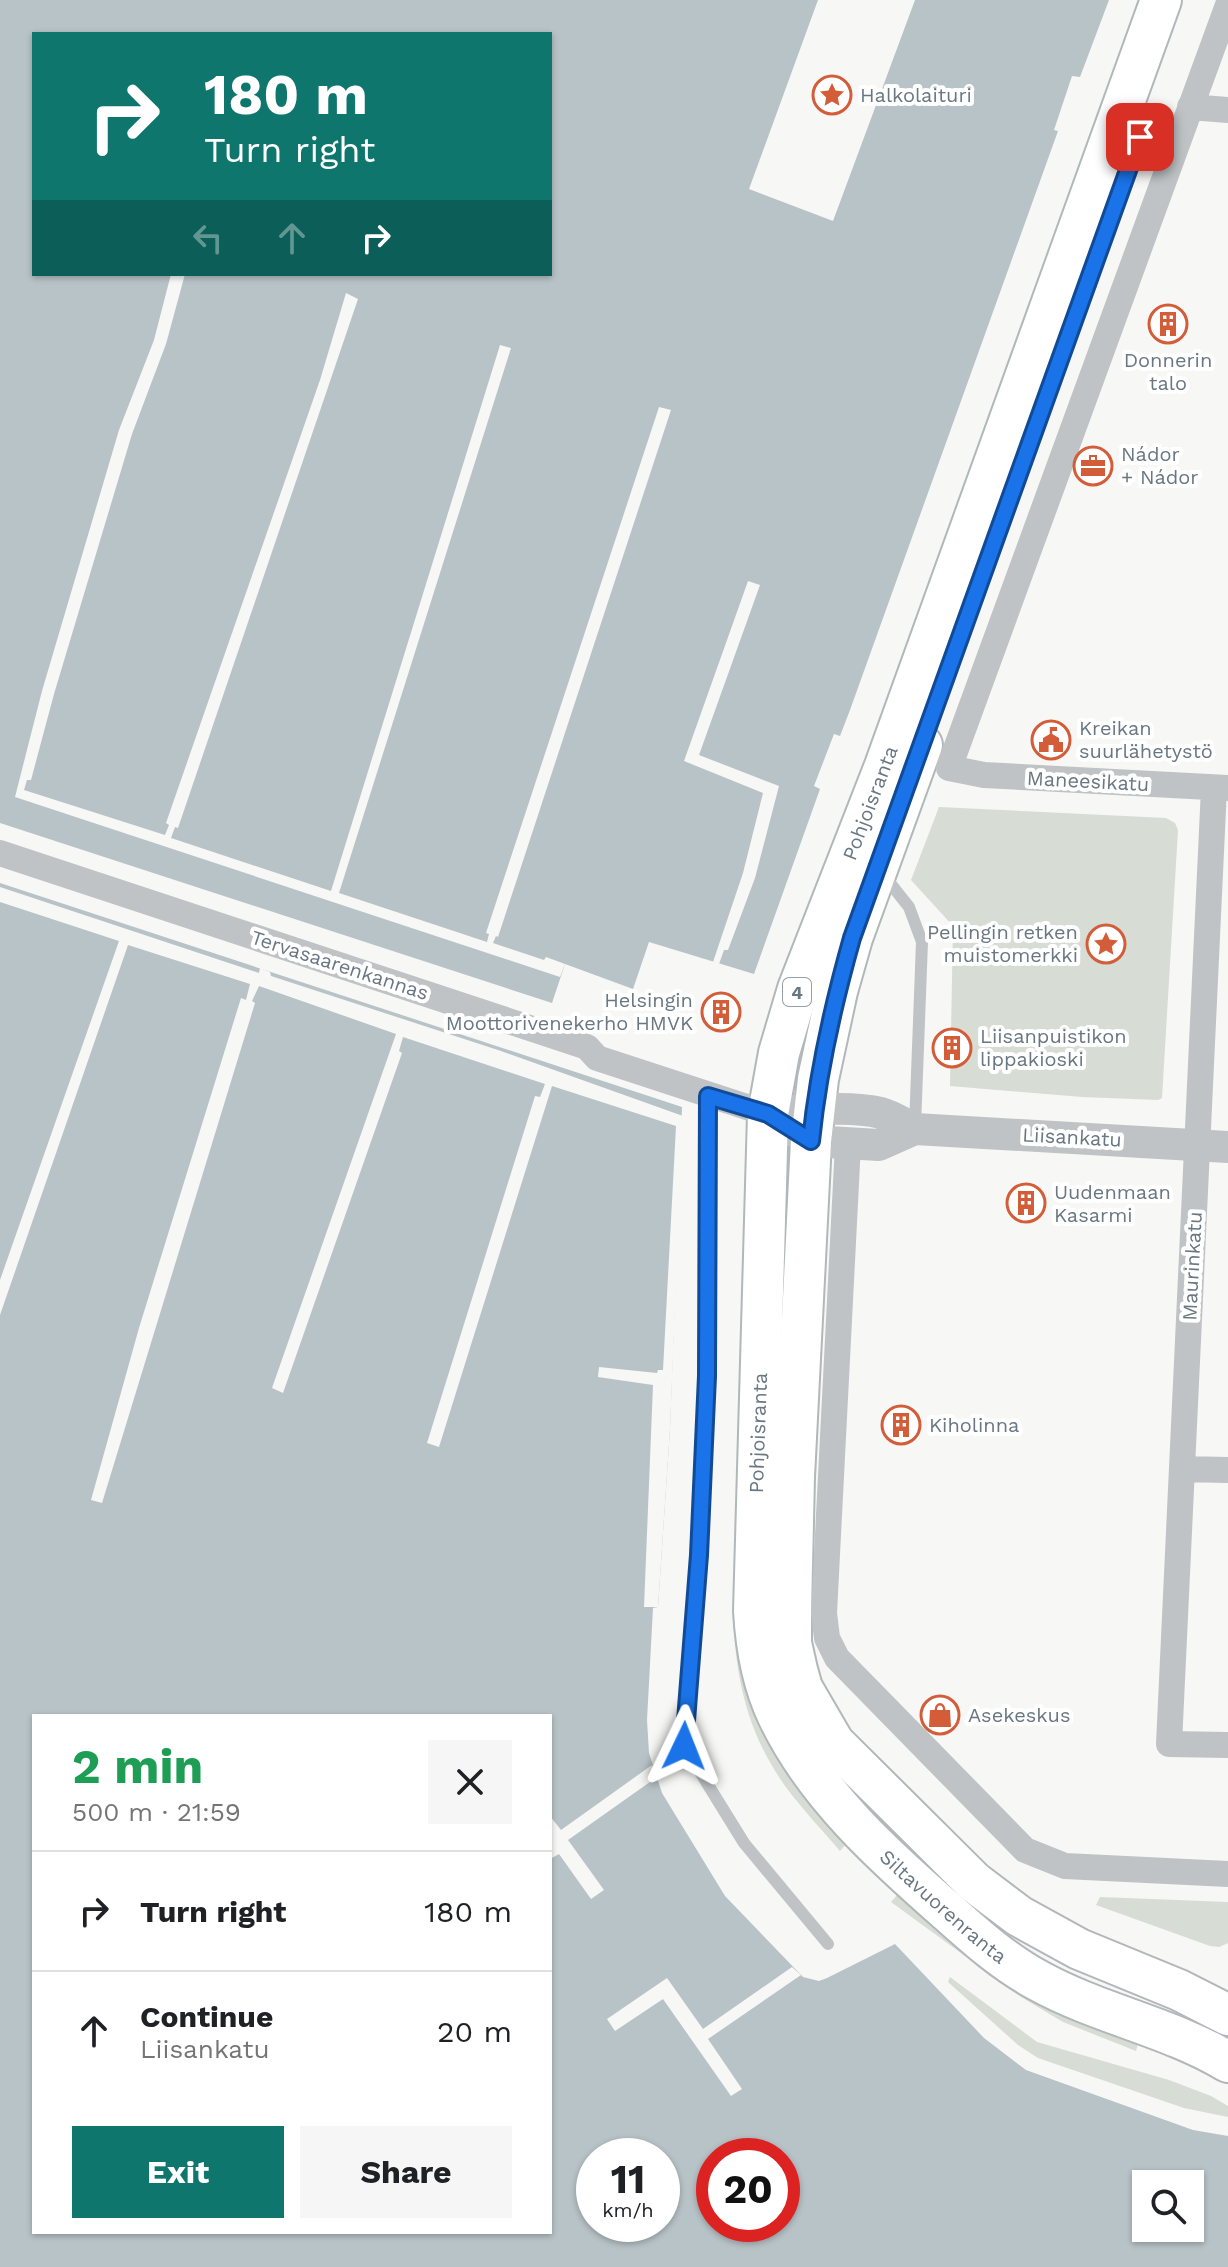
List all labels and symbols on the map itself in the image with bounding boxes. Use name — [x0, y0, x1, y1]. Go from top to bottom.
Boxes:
place icon: Halkolaituri — [811, 74, 853, 116]
place label: Halkolaituri — [860, 83, 972, 107]
pin — [1106, 103, 1174, 171]
building icon: Donnerin talo — [1147, 303, 1189, 345]
place label: Donnerin talo — [1124, 348, 1212, 395]
place label: Nádor + Nádor — [1121, 442, 1198, 489]
office icon: Nádor + Nádor — [1072, 445, 1114, 487]
place label: Kreikan suurlähetystö — [1079, 716, 1213, 763]
public building icon: Kreikan suurlähetystö — [1030, 719, 1072, 761]
street label: Pohjoisranta — [837, 742, 903, 864]
street label: Maneesikatu — [1026, 766, 1150, 796]
place label: Pellingin retken muistomerkki — [927, 920, 1078, 967]
place icon: Pellingin retken muistomerkki — [1085, 923, 1127, 965]
street label: Tervasaarenkannas — [248, 925, 432, 1005]
road number: 4 — [783, 978, 811, 1006]
place label: Helsingin Moottorivenekerho HMVK — [446, 988, 693, 1035]
building icon: Helsingin Moottorivenekerho HMVK — [700, 991, 742, 1033]
place label: Liisanpuistikon lippakioski — [980, 1024, 1127, 1071]
building icon: Liisanpuistikon lippakioski — [931, 1027, 973, 1069]
street label: Liisankatu — [1022, 1122, 1122, 1152]
place label: Uudenmaan Kasarmi — [1054, 1180, 1171, 1227]
building icon: Uudenmaan Kasarmi — [1005, 1182, 1047, 1224]
street label: Maurinkatu — [1177, 1211, 1207, 1321]
street label: Pohjoisranta — [744, 1372, 772, 1494]
building icon: Kiholinna — [880, 1404, 922, 1446]
place label: Kiholinna — [929, 1413, 1019, 1437]
shop icon: Asekeskus — [919, 1694, 961, 1736]
place label: Asekeskus — [968, 1703, 1070, 1727]
position arrow — [642, 1704, 726, 1788]
street label: Siltavuorenranta — [875, 1844, 1011, 1969]
speed limit sign: 20 — [696, 2138, 800, 2242]

